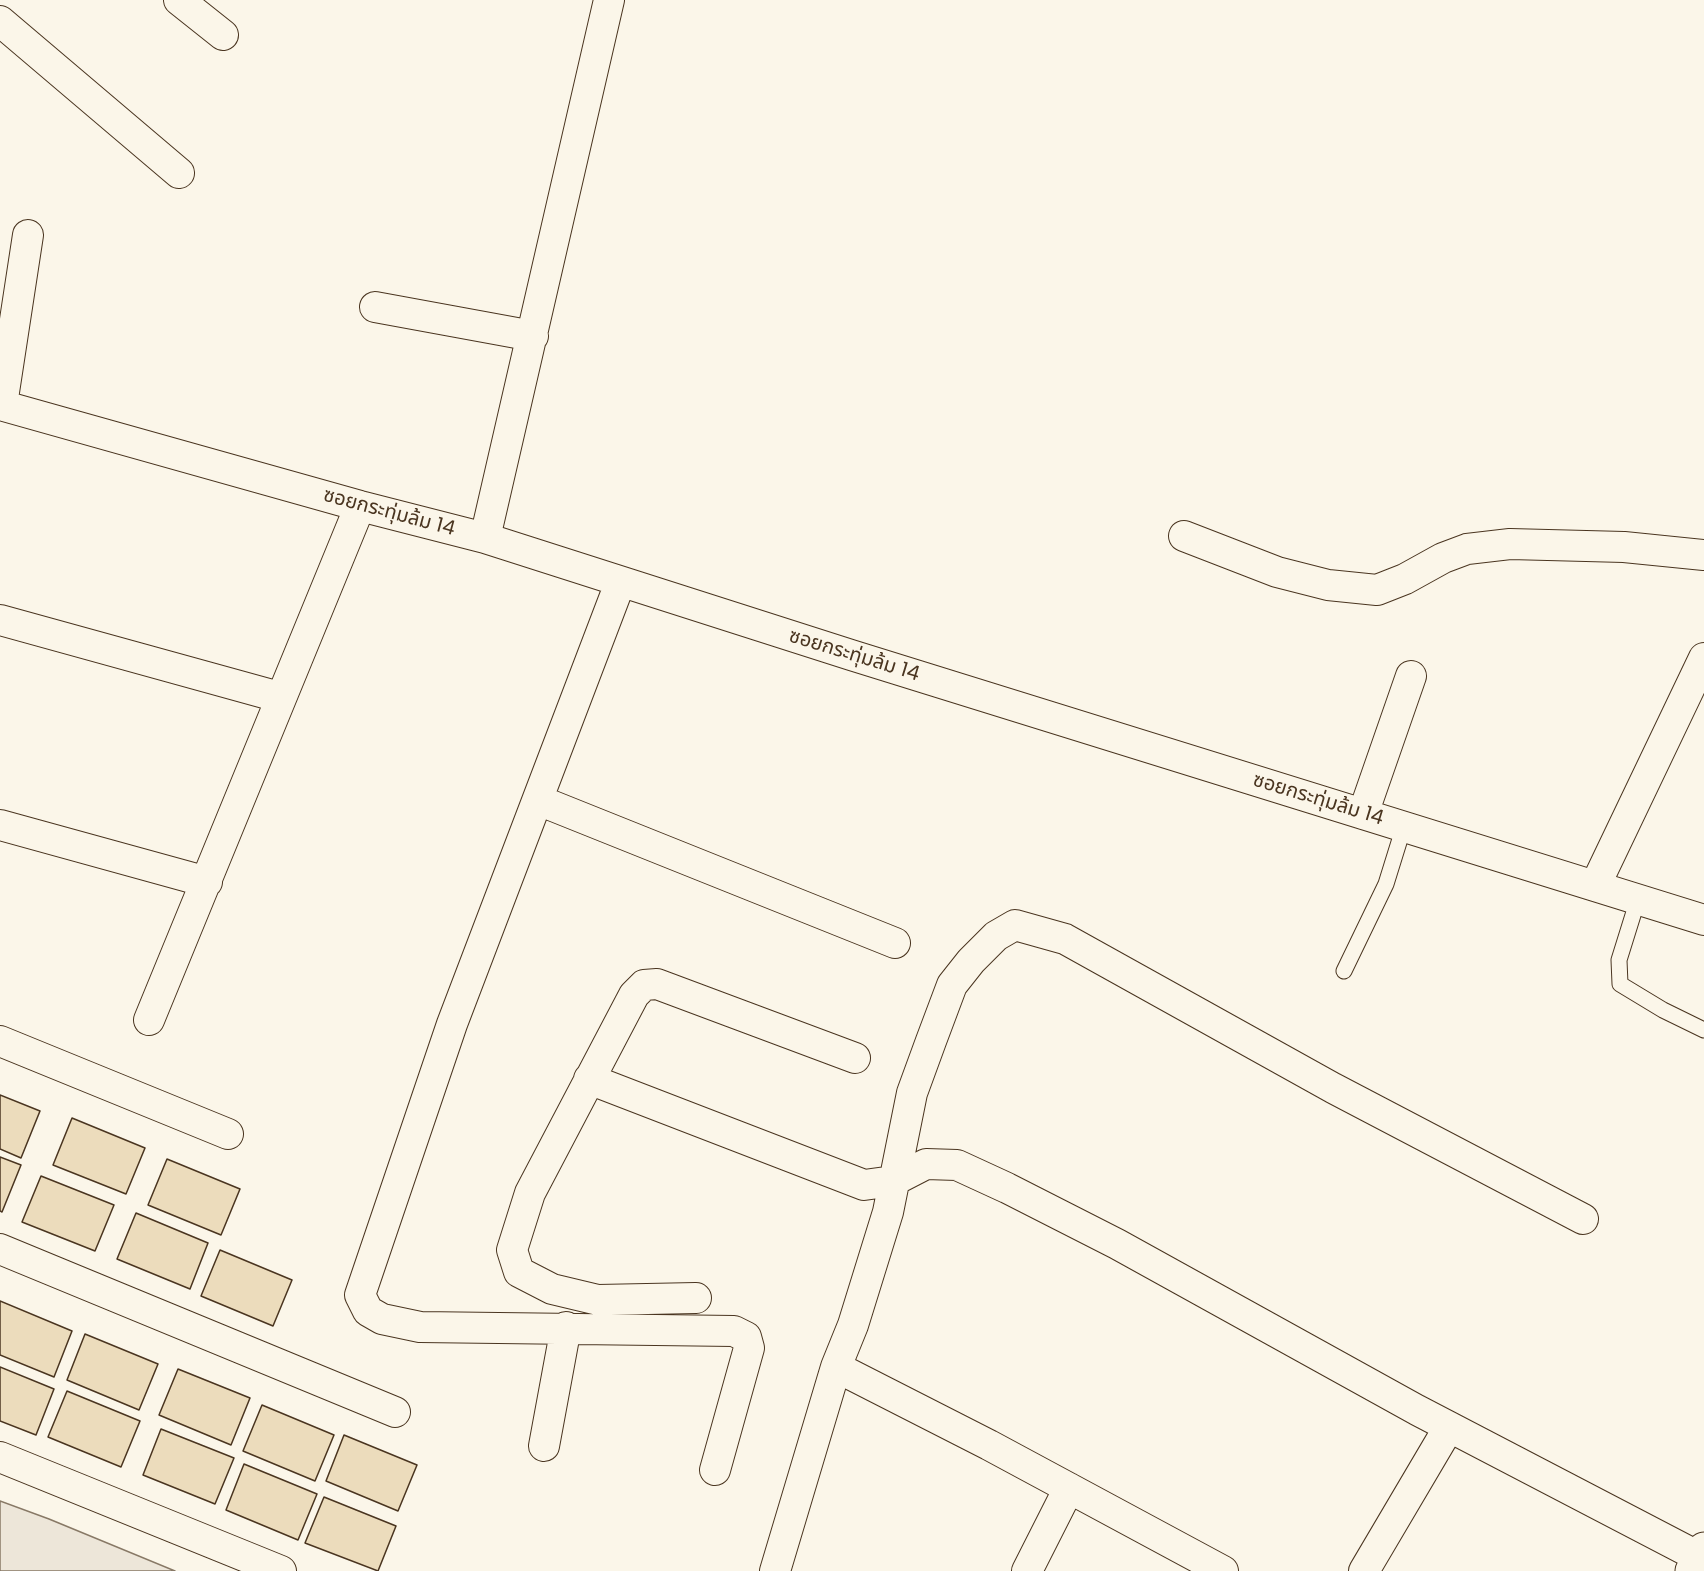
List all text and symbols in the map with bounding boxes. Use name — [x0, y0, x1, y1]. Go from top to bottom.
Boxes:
street label: ซอยกระทุ่มล้ม 14 — [320, 484, 458, 542]
street label: ซอยกระทุ่มล้ม 14 — [786, 625, 922, 687]
street label: ซอยกระทุ่มล้ม 14 — [1250, 769, 1386, 831]

